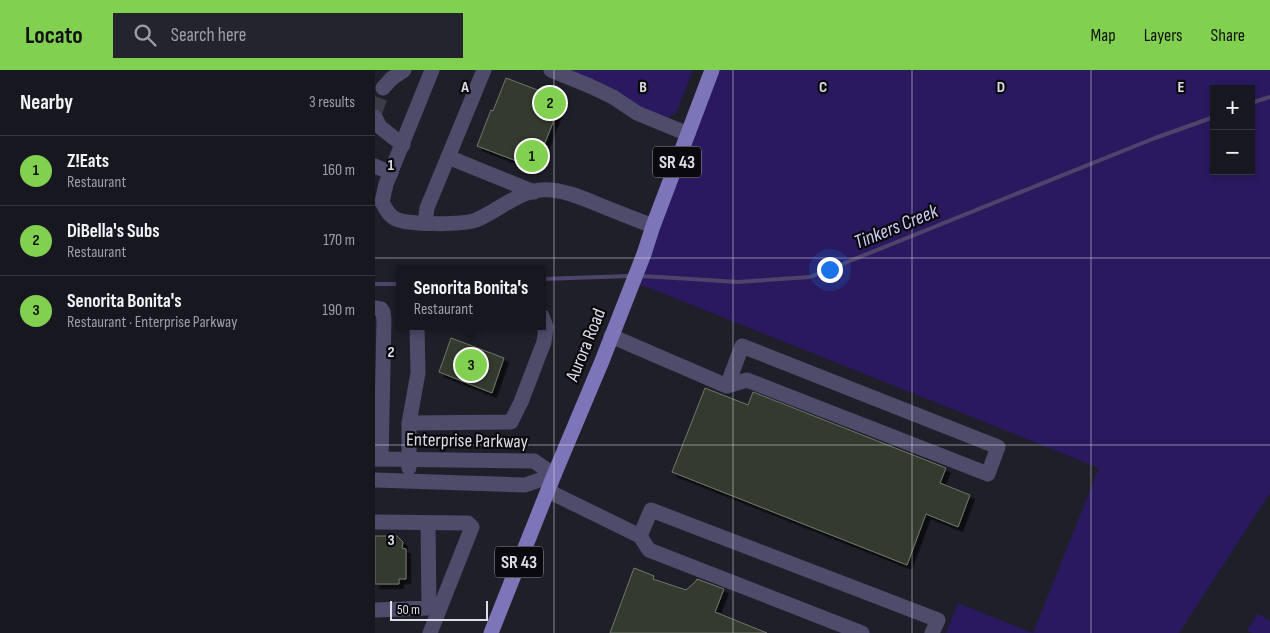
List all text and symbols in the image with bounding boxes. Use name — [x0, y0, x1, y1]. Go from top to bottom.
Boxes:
search box — [113, 13, 463, 58]
text: Locato — [25, 21, 83, 50]
icon: search — [131, 21, 159, 49]
text: Search here — [171, 24, 246, 47]
text: Map — [1091, 25, 1116, 46]
text: Layers — [1144, 25, 1183, 46]
text: Share — [1211, 25, 1245, 46]
text: A — [460, 78, 469, 97]
text: B — [639, 78, 647, 97]
text: C — [819, 78, 827, 97]
text: D — [997, 78, 1005, 97]
text: E — [1178, 78, 1185, 97]
pin: 2 — [534, 84, 566, 122]
map controls — [1210, 85, 1255, 175]
button: + — [1210, 85, 1255, 130]
text: Nearby — [20, 90, 73, 115]
text: 3 results — [309, 93, 355, 112]
button: − — [1210, 130, 1255, 175]
pin: 1 — [516, 137, 548, 175]
road number: SR 43 — [653, 146, 701, 178]
text: Z!Eats — [67, 150, 109, 173]
text: 1 — [388, 156, 395, 175]
text: 1 — [33, 161, 39, 180]
text: 160 m — [322, 161, 355, 180]
text: Restaurant — [67, 173, 126, 192]
water label: Tinkers Creek — [851, 199, 942, 255]
text: DiBella's Subs — [67, 220, 159, 243]
text: 2 — [32, 231, 40, 250]
text: 170 m — [323, 231, 355, 250]
text: Restaurant — [67, 243, 126, 262]
your location — [817, 257, 843, 283]
popup — [396, 265, 546, 330]
text: Senorita Bonita's — [414, 277, 528, 300]
text: Senorita Bonita's — [67, 290, 182, 313]
text: Restaurant — [414, 300, 473, 319]
text: 3 — [32, 301, 40, 320]
text: 190 m — [322, 301, 355, 320]
street label: Aurora Road — [561, 305, 611, 386]
text: Restaurant · Enterprise Parkway — [67, 313, 237, 332]
text: 2 — [387, 343, 395, 362]
pin: 3 — [455, 346, 487, 384]
street label: Enterprise Parkway — [406, 428, 529, 454]
text: 3 — [387, 531, 395, 550]
road number: SR 43 — [495, 547, 543, 578]
scale bar — [390, 598, 487, 621]
text: 50 m — [397, 601, 420, 618]

